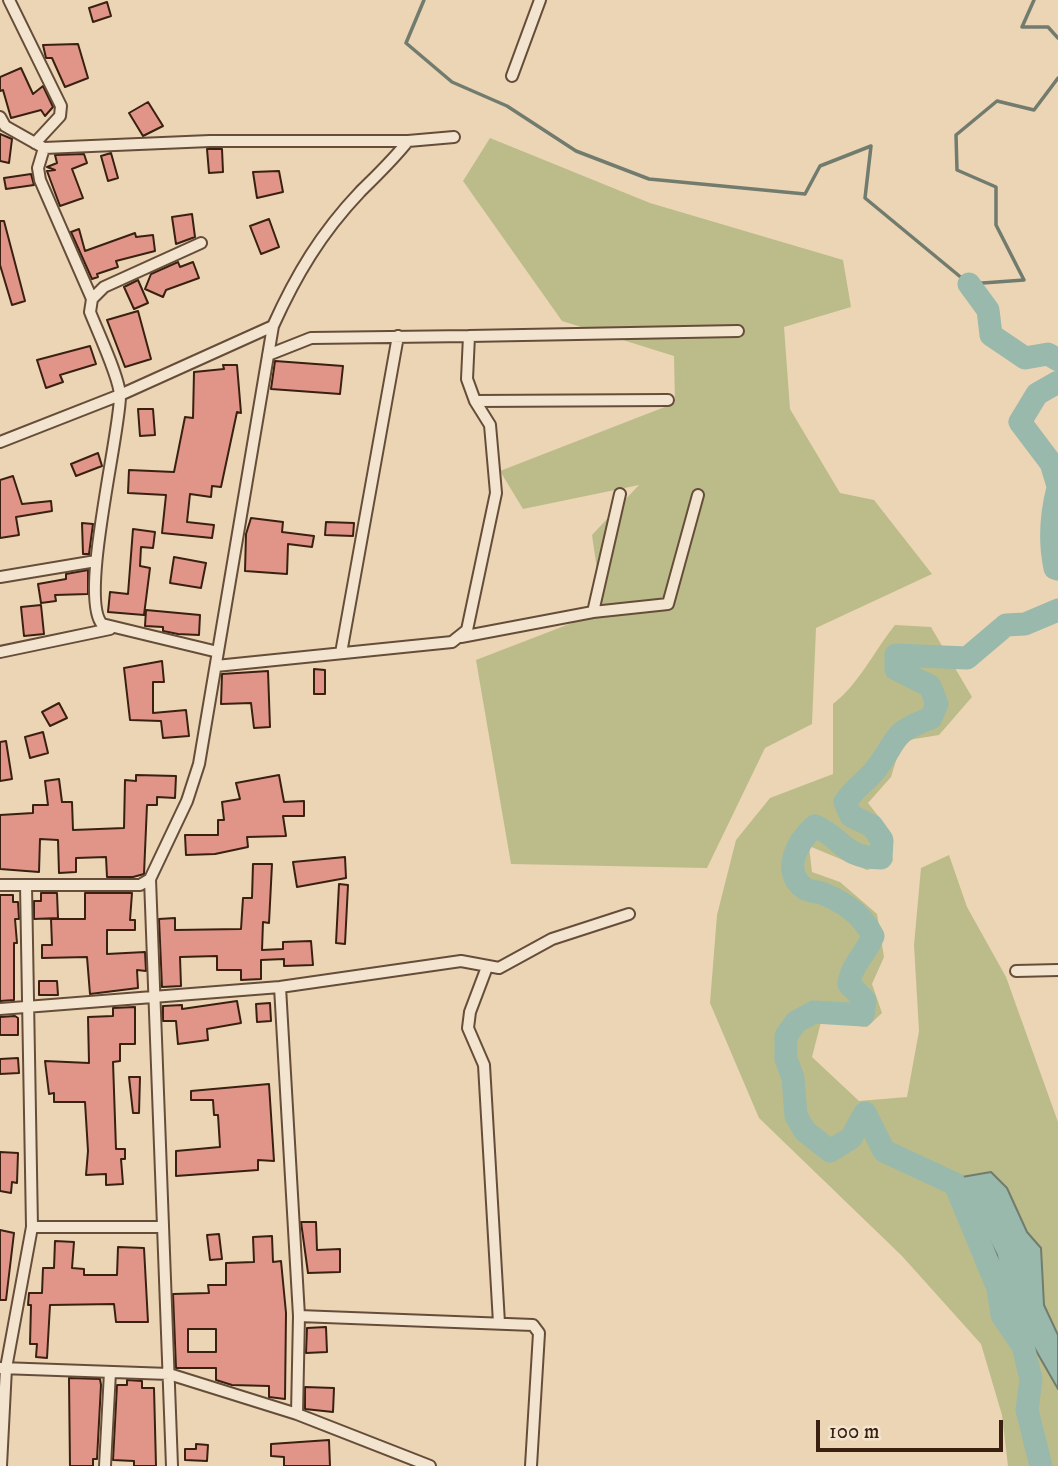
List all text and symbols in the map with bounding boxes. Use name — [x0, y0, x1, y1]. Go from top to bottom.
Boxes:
scale bar — [820, 1406, 1007, 1450]
text: 100 m — [829, 1419, 880, 1445]

